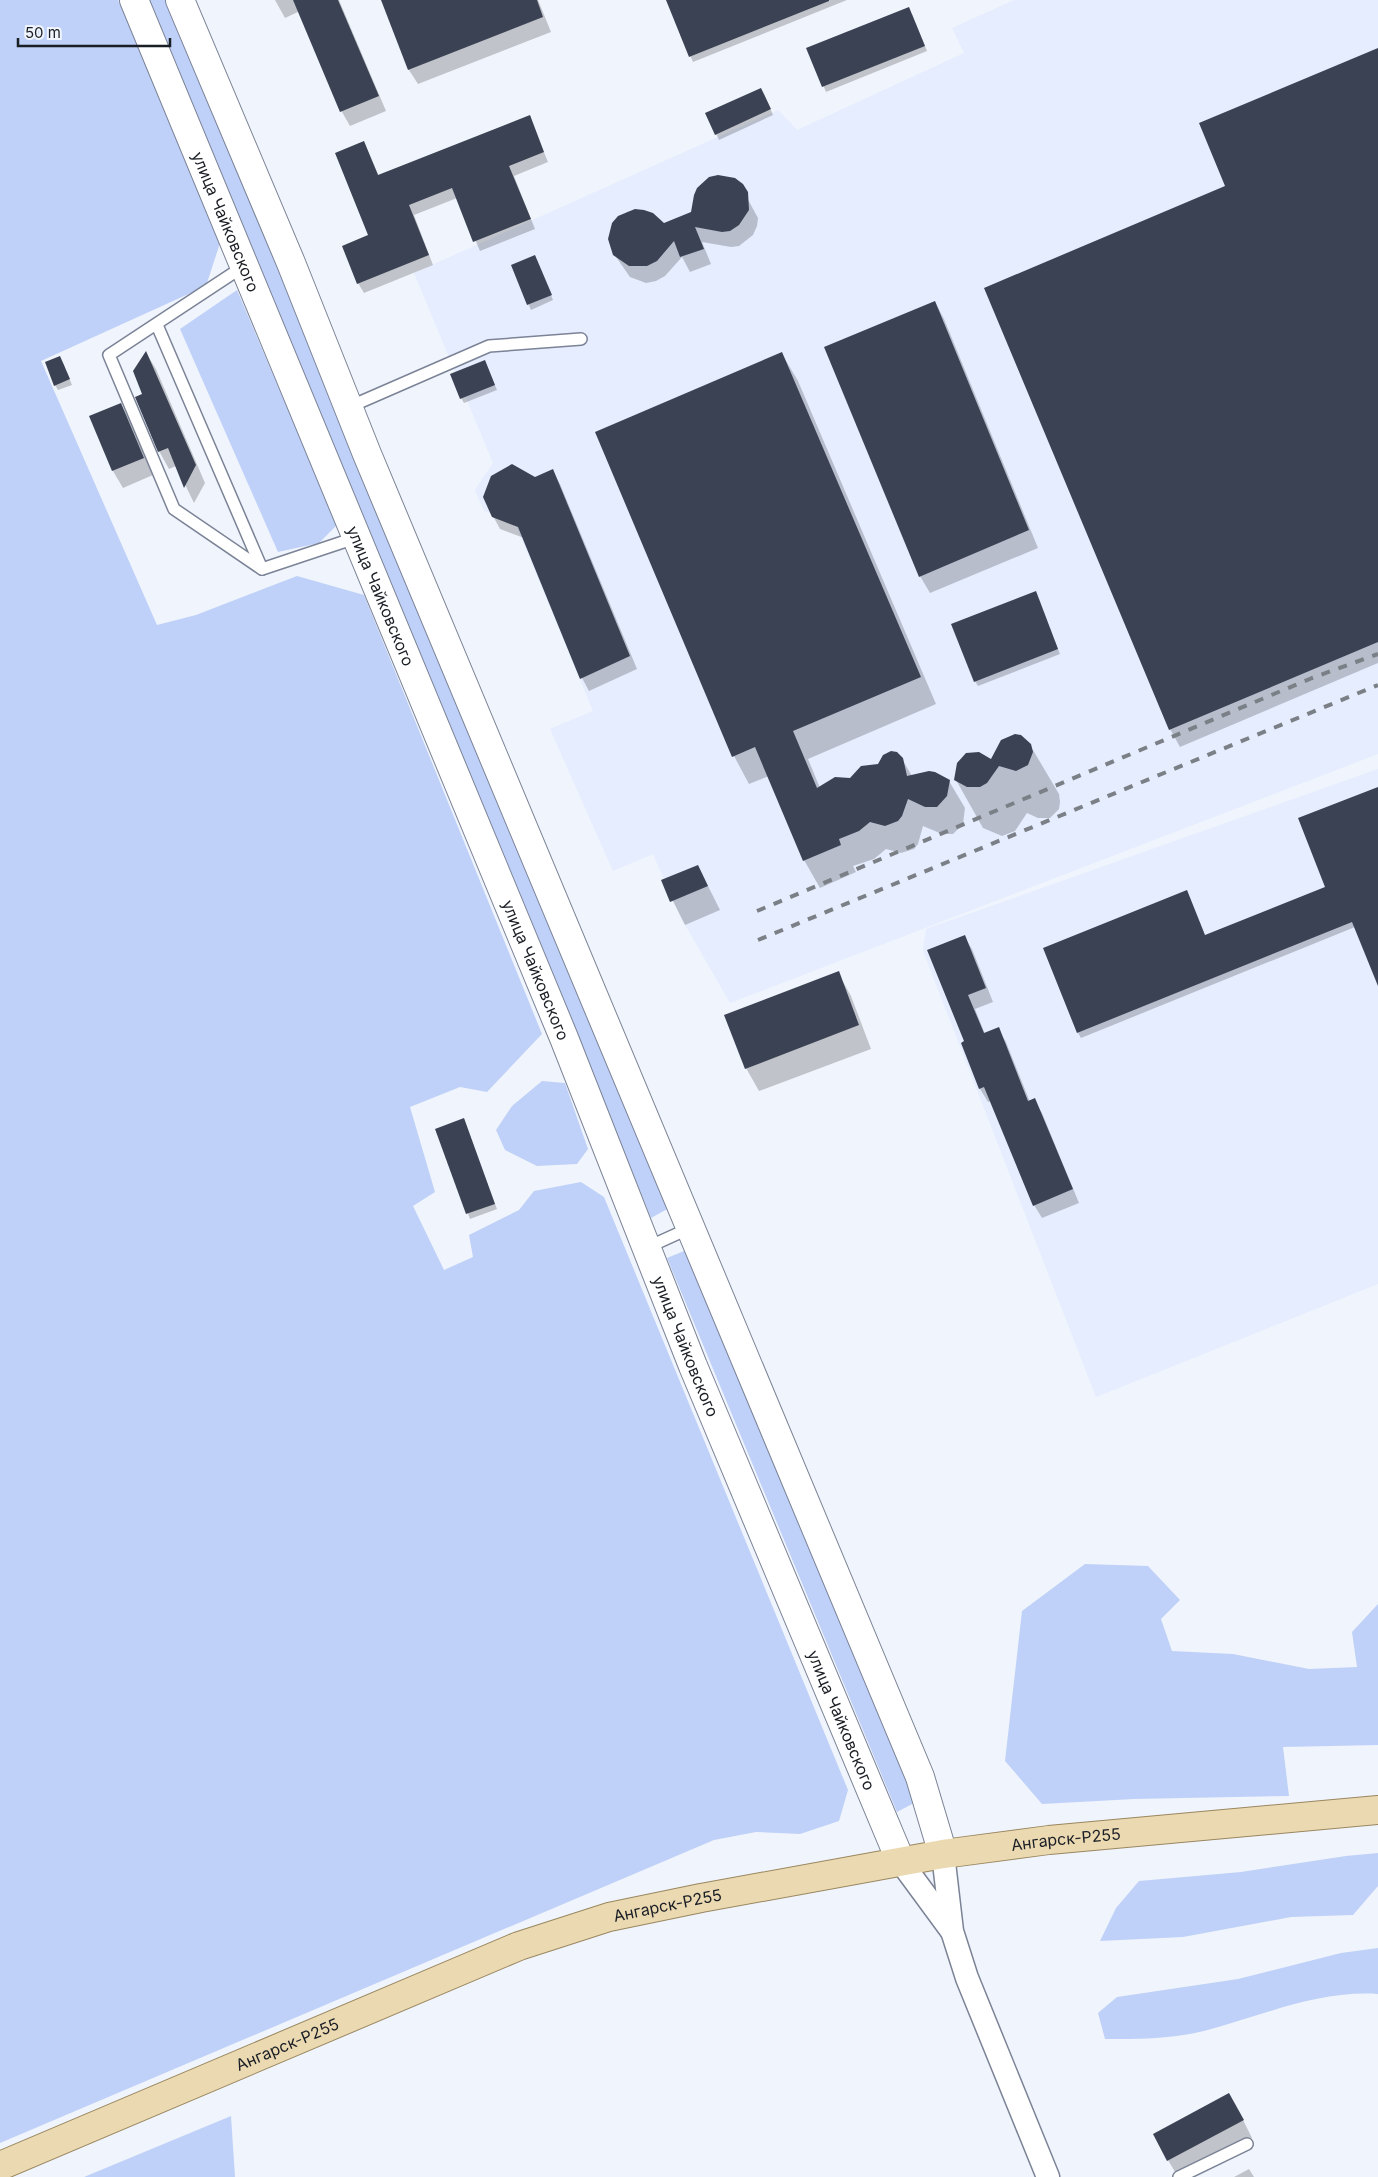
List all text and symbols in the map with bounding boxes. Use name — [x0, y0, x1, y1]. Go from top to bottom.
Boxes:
scale bar — [18, 15, 170, 47]
text: 50 m — [25, 23, 61, 42]
street label: улица Чайковского — [188, 149, 264, 295]
street label: улица Чайковского — [343, 523, 419, 669]
street label: улица Чайковского — [498, 897, 574, 1043]
street label: улица Чайковского — [649, 1273, 723, 1420]
street label: улица Чайковского — [803, 1647, 880, 1793]
street label: Ангарск-Р255 — [1010, 1824, 1122, 1855]
street label: Ангарск-Р255 — [612, 1884, 723, 1926]
street label: Ангарск-Р255 — [233, 2014, 342, 2075]

